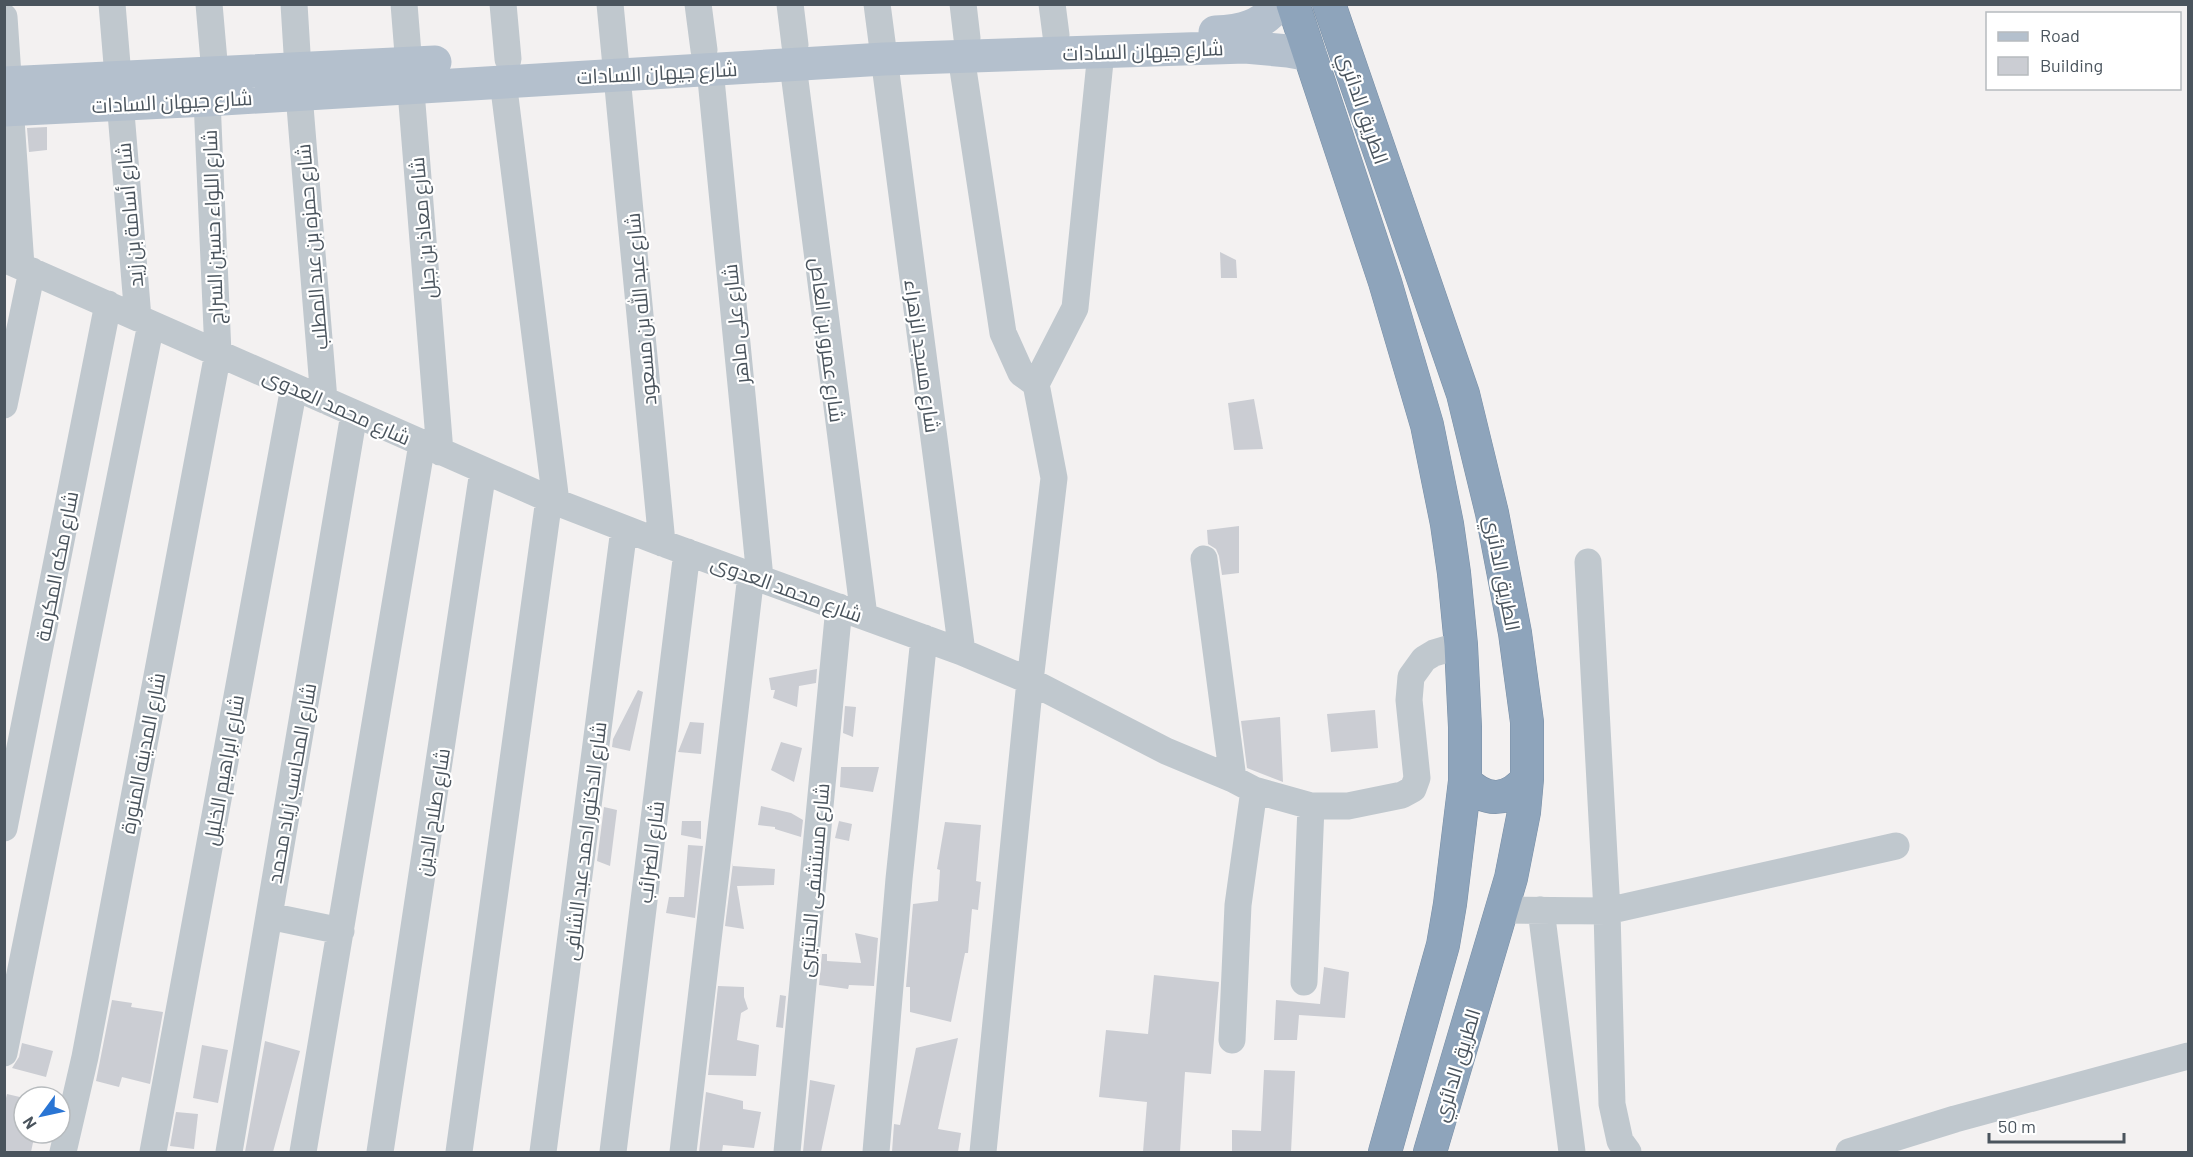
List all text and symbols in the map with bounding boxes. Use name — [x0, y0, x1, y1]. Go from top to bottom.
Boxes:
legend — [1986, 12, 2181, 90]
text: Road — [2040, 24, 2080, 46]
street label: شارع جيهان السادات — [1062, 35, 1224, 68]
street label: الطريق الدائري — [1329, 49, 1394, 169]
text: Building — [2040, 54, 2103, 76]
street label: شارع جيهان السادات — [576, 56, 738, 91]
street label: شارع جيهان السادات — [91, 85, 253, 120]
street label: شارع اللواء حسين السراج — [197, 129, 230, 325]
street label: شارع أسامة بن زيد — [111, 141, 150, 288]
street label: شارع حمزه بن عبد المطلب — [290, 143, 335, 351]
street label: شارع معاذ بن جبل — [404, 156, 443, 300]
street label: شارع عبد الله بن مسعود — [620, 212, 663, 406]
street label: شارع عمرو بن العاص — [803, 256, 850, 424]
street label: شارع على ماهر — [717, 263, 756, 386]
street label: شارع مسجد الزهراء — [897, 278, 946, 435]
street label: شارع محمد العدوى — [258, 363, 414, 452]
street label: شارع مكه المكرمة — [30, 489, 85, 644]
street label: الطريق الدائري — [1475, 513, 1526, 634]
street label: شارع محمد العدوى — [707, 550, 866, 629]
street label: شارع المدينه المنورة — [115, 671, 172, 836]
street label: شارع المحاسب زياد محمد — [262, 681, 323, 885]
street label: شارع ابراهيم الخليل — [198, 693, 251, 848]
street label: شارع الدكتور احمد عبد الشافى — [557, 720, 614, 962]
street label: شارع صلاح الدين — [410, 746, 457, 878]
street label: شارع مستشفى الحنتيرى — [793, 782, 836, 978]
street label: شارع الضرائب — [632, 799, 671, 905]
street label: الطريق الدائري — [1427, 1006, 1489, 1126]
north arrow — [12, 1085, 72, 1145]
scale bar — [1989, 1106, 2124, 1144]
text: N — [18, 1114, 40, 1133]
text: 50 m — [1998, 1115, 2036, 1137]

